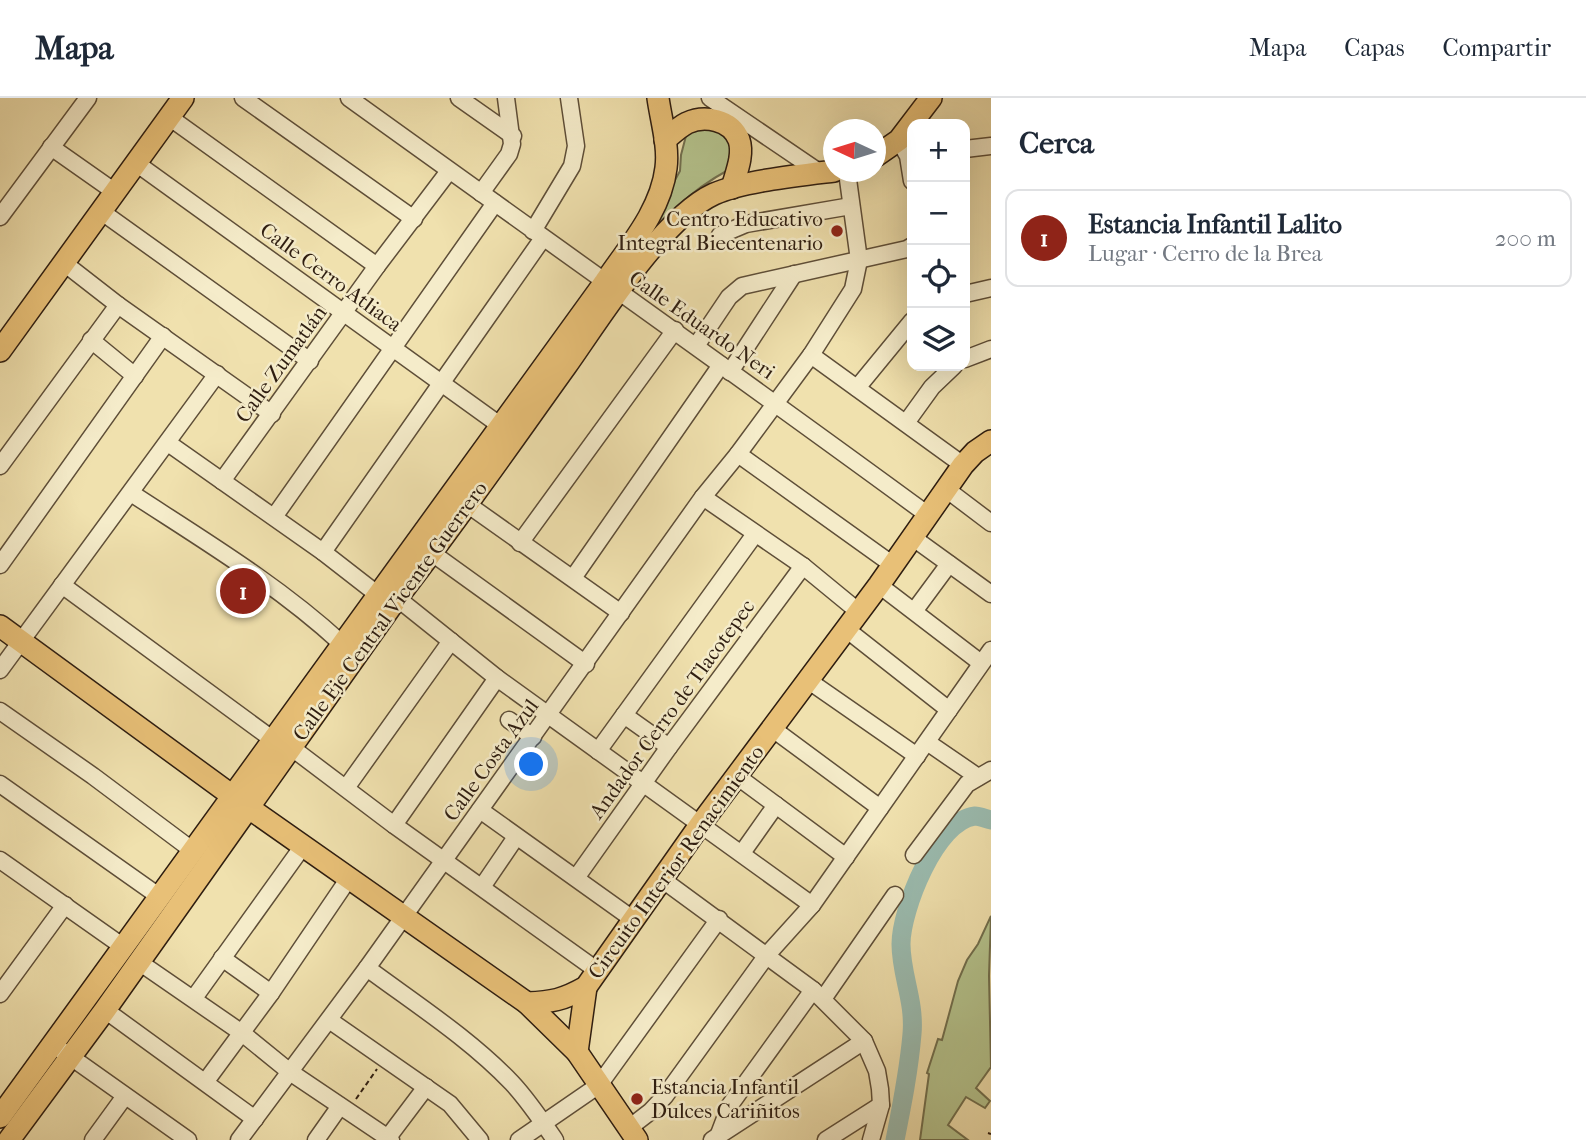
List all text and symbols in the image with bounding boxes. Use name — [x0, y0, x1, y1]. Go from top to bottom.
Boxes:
text: Mapa — [35, 29, 114, 68]
text: Mapa — [1249, 34, 1306, 62]
text: Capas — [1344, 34, 1405, 62]
text: Compartir — [1443, 34, 1551, 62]
north arrow — [823, 119, 886, 182]
map controls — [907, 119, 970, 371]
button: + — [907, 119, 970, 182]
text: Cerca — [1019, 126, 1094, 161]
button: − — [907, 182, 970, 245]
place label: Centro Educativo Integral Biecentenario — [617, 207, 823, 255]
text: Estancia Infantil Lalito — [1088, 209, 1342, 240]
street label: Calle Cerro Atliaca — [255, 218, 407, 337]
marker: Centro Educativo Integral Biecentenario — [829, 223, 845, 239]
text: 1 — [1040, 225, 1048, 252]
text: 200 m — [1495, 225, 1556, 252]
text: Lugar · Cerro de la Brea — [1088, 240, 1322, 267]
button: locate — [907, 245, 970, 308]
street label: Calle Eduardo Neri — [625, 266, 779, 384]
street label: Calle Zumatlán — [231, 301, 331, 427]
button: layers — [907, 308, 970, 371]
street label: Calle Eje Central Vicente Guerrero — [288, 477, 492, 745]
pin: 1 — [220, 565, 266, 617]
street label: Andador Cerro de Tlacotepec — [584, 595, 760, 824]
street label: Calle Costa Azul — [439, 694, 543, 826]
street label: Circuito Interior Renacimiento — [583, 741, 769, 983]
your location — [514, 747, 548, 781]
place label: Estancia Infantil Dulces Cariñitos — [651, 1075, 800, 1123]
marker: Estancia Infantil Dulces Cariñitos — [629, 1091, 645, 1107]

